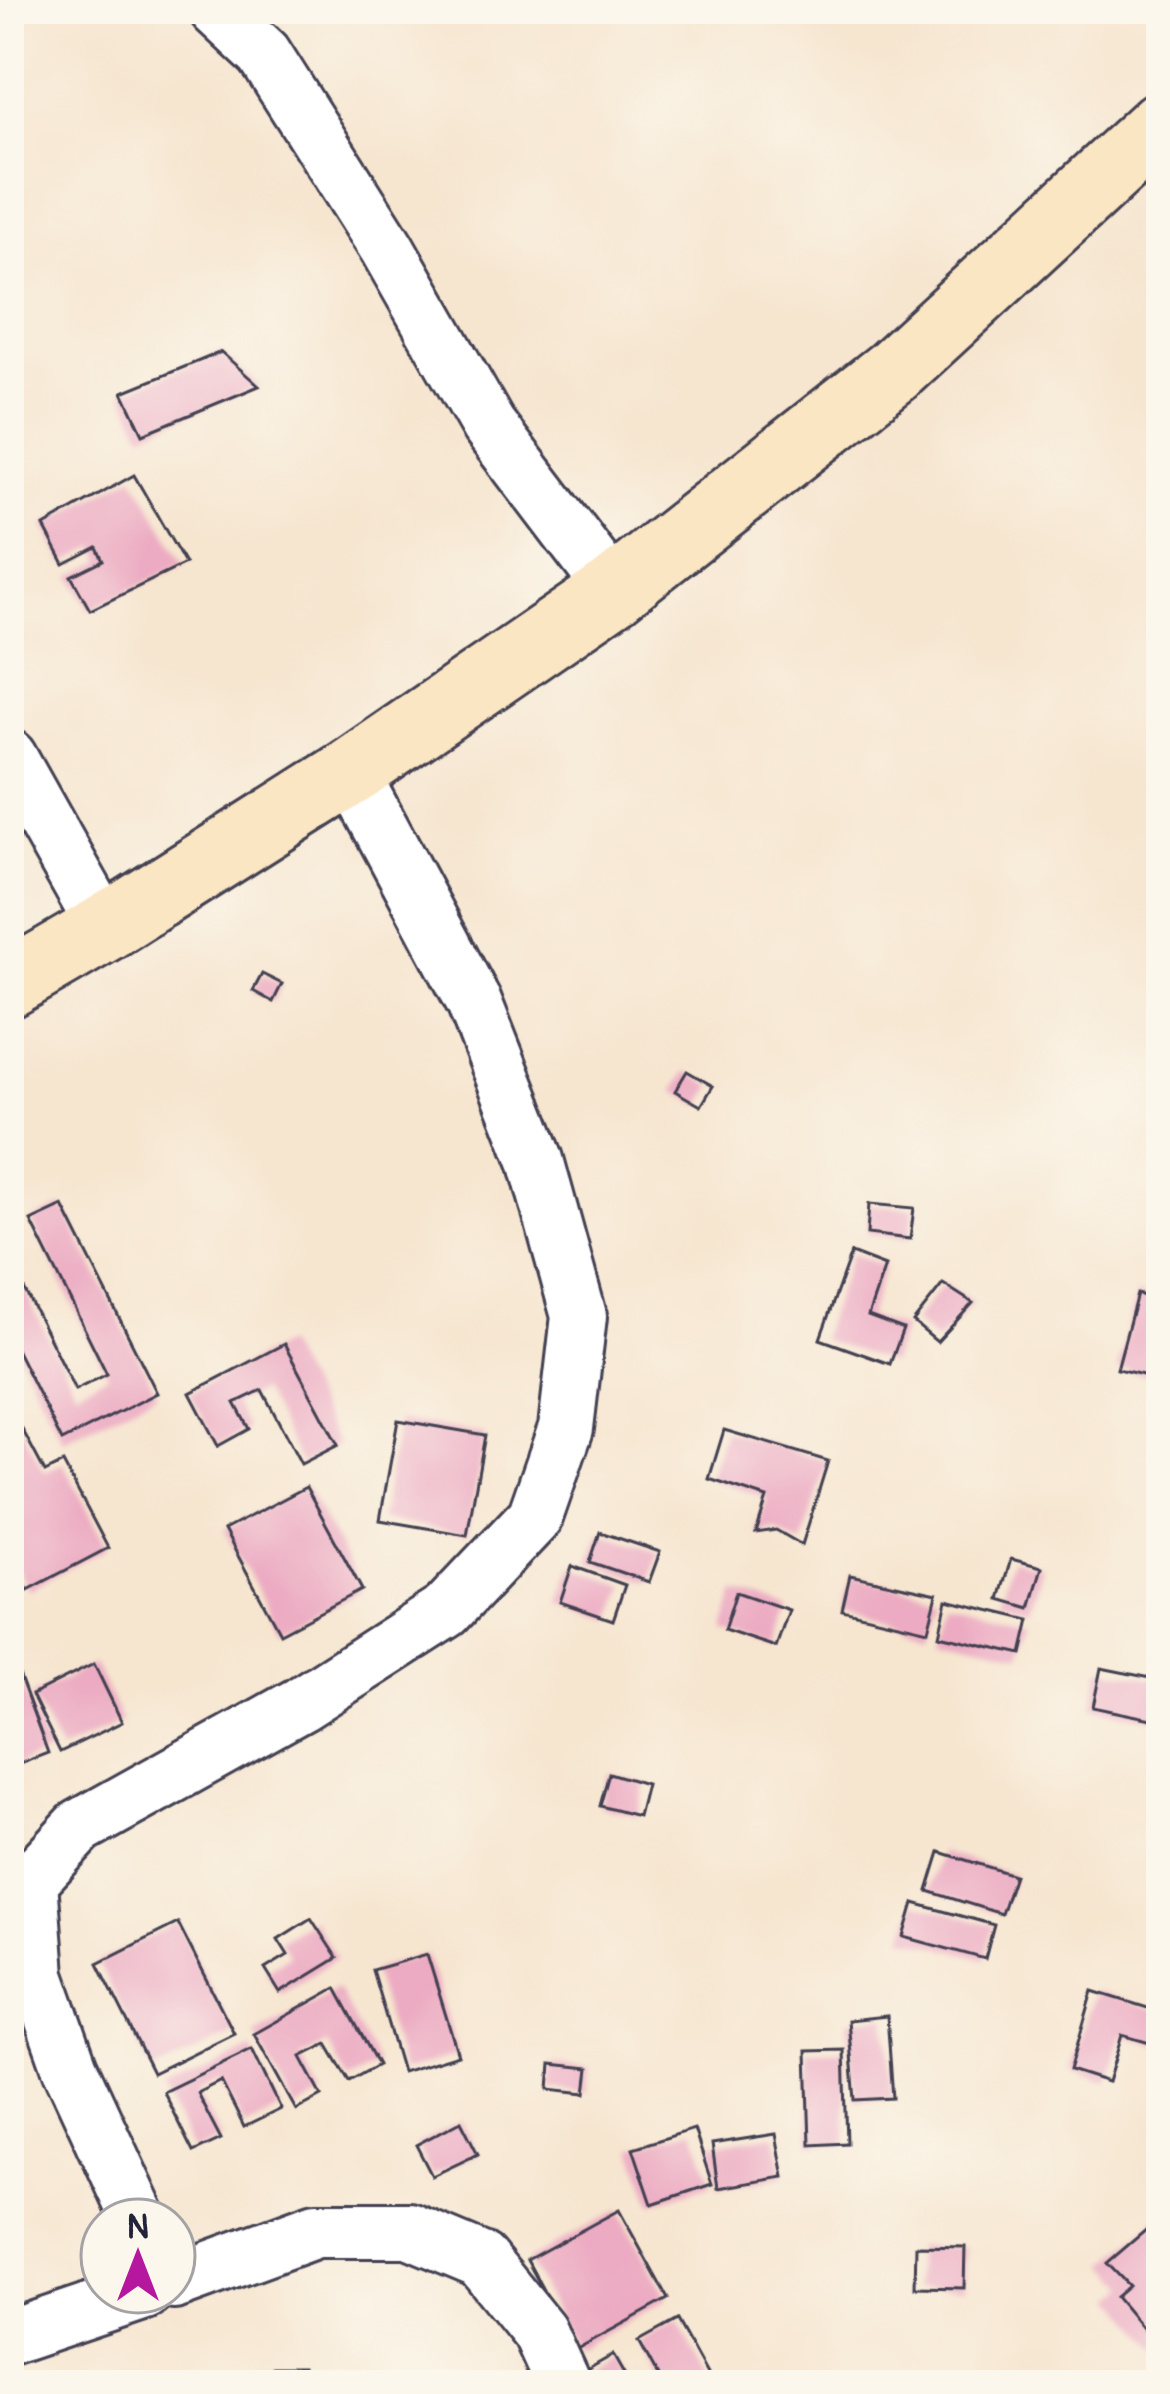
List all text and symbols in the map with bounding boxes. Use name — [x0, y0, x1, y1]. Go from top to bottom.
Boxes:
north arrow — [78, 2196, 198, 2316]
text: N — [127, 2207, 149, 2248]

